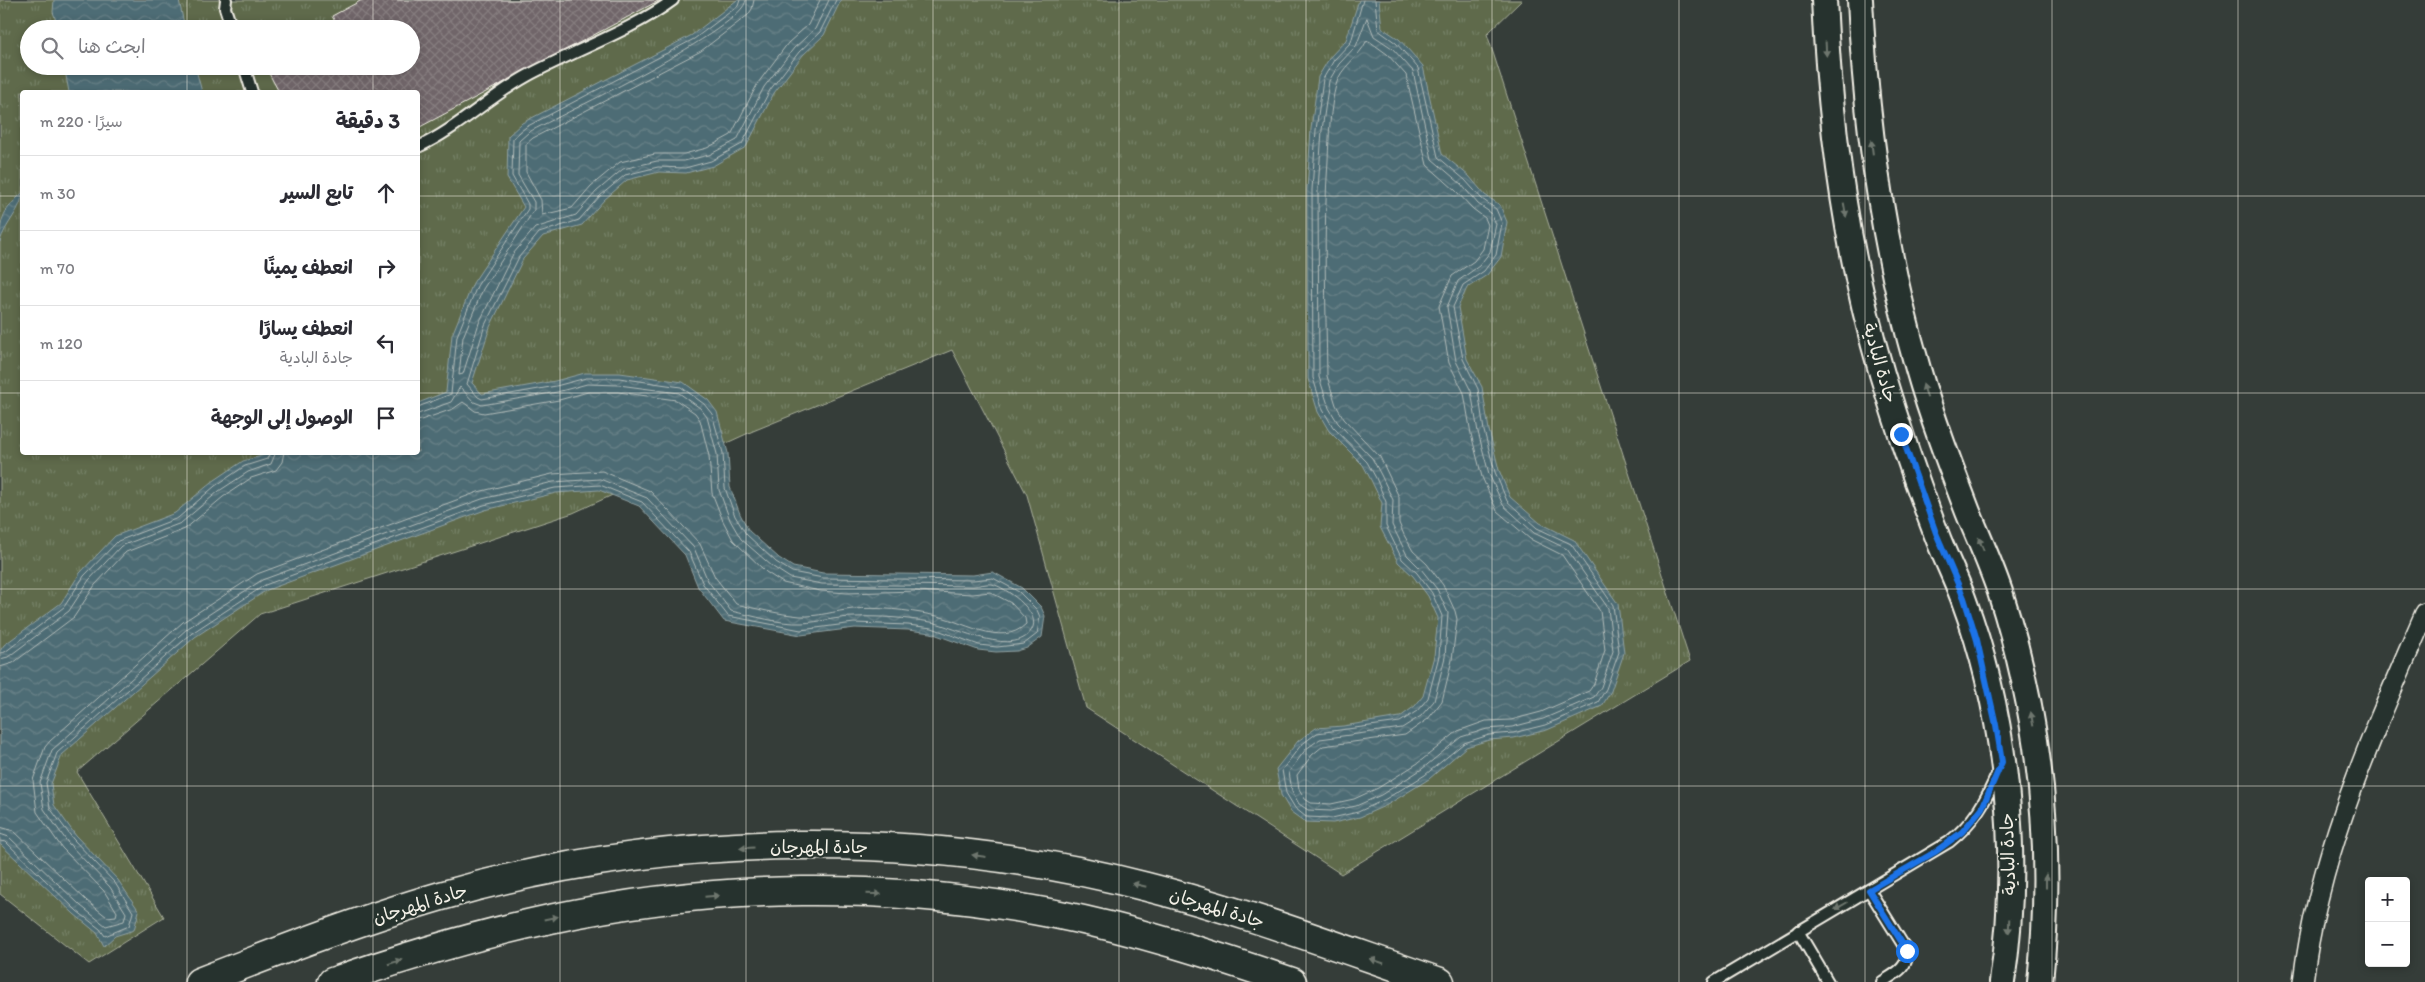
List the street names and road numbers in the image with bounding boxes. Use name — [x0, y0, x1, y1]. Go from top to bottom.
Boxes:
street label: جادة البادية — [1858, 320, 1902, 406]
street label: جادة البادية — [1996, 812, 2020, 896]
street label: جادة المهرجان — [770, 836, 868, 858]
street label: جادة المهرجان — [370, 879, 470, 929]
street label: جادة المهرجان — [1167, 883, 1267, 933]

